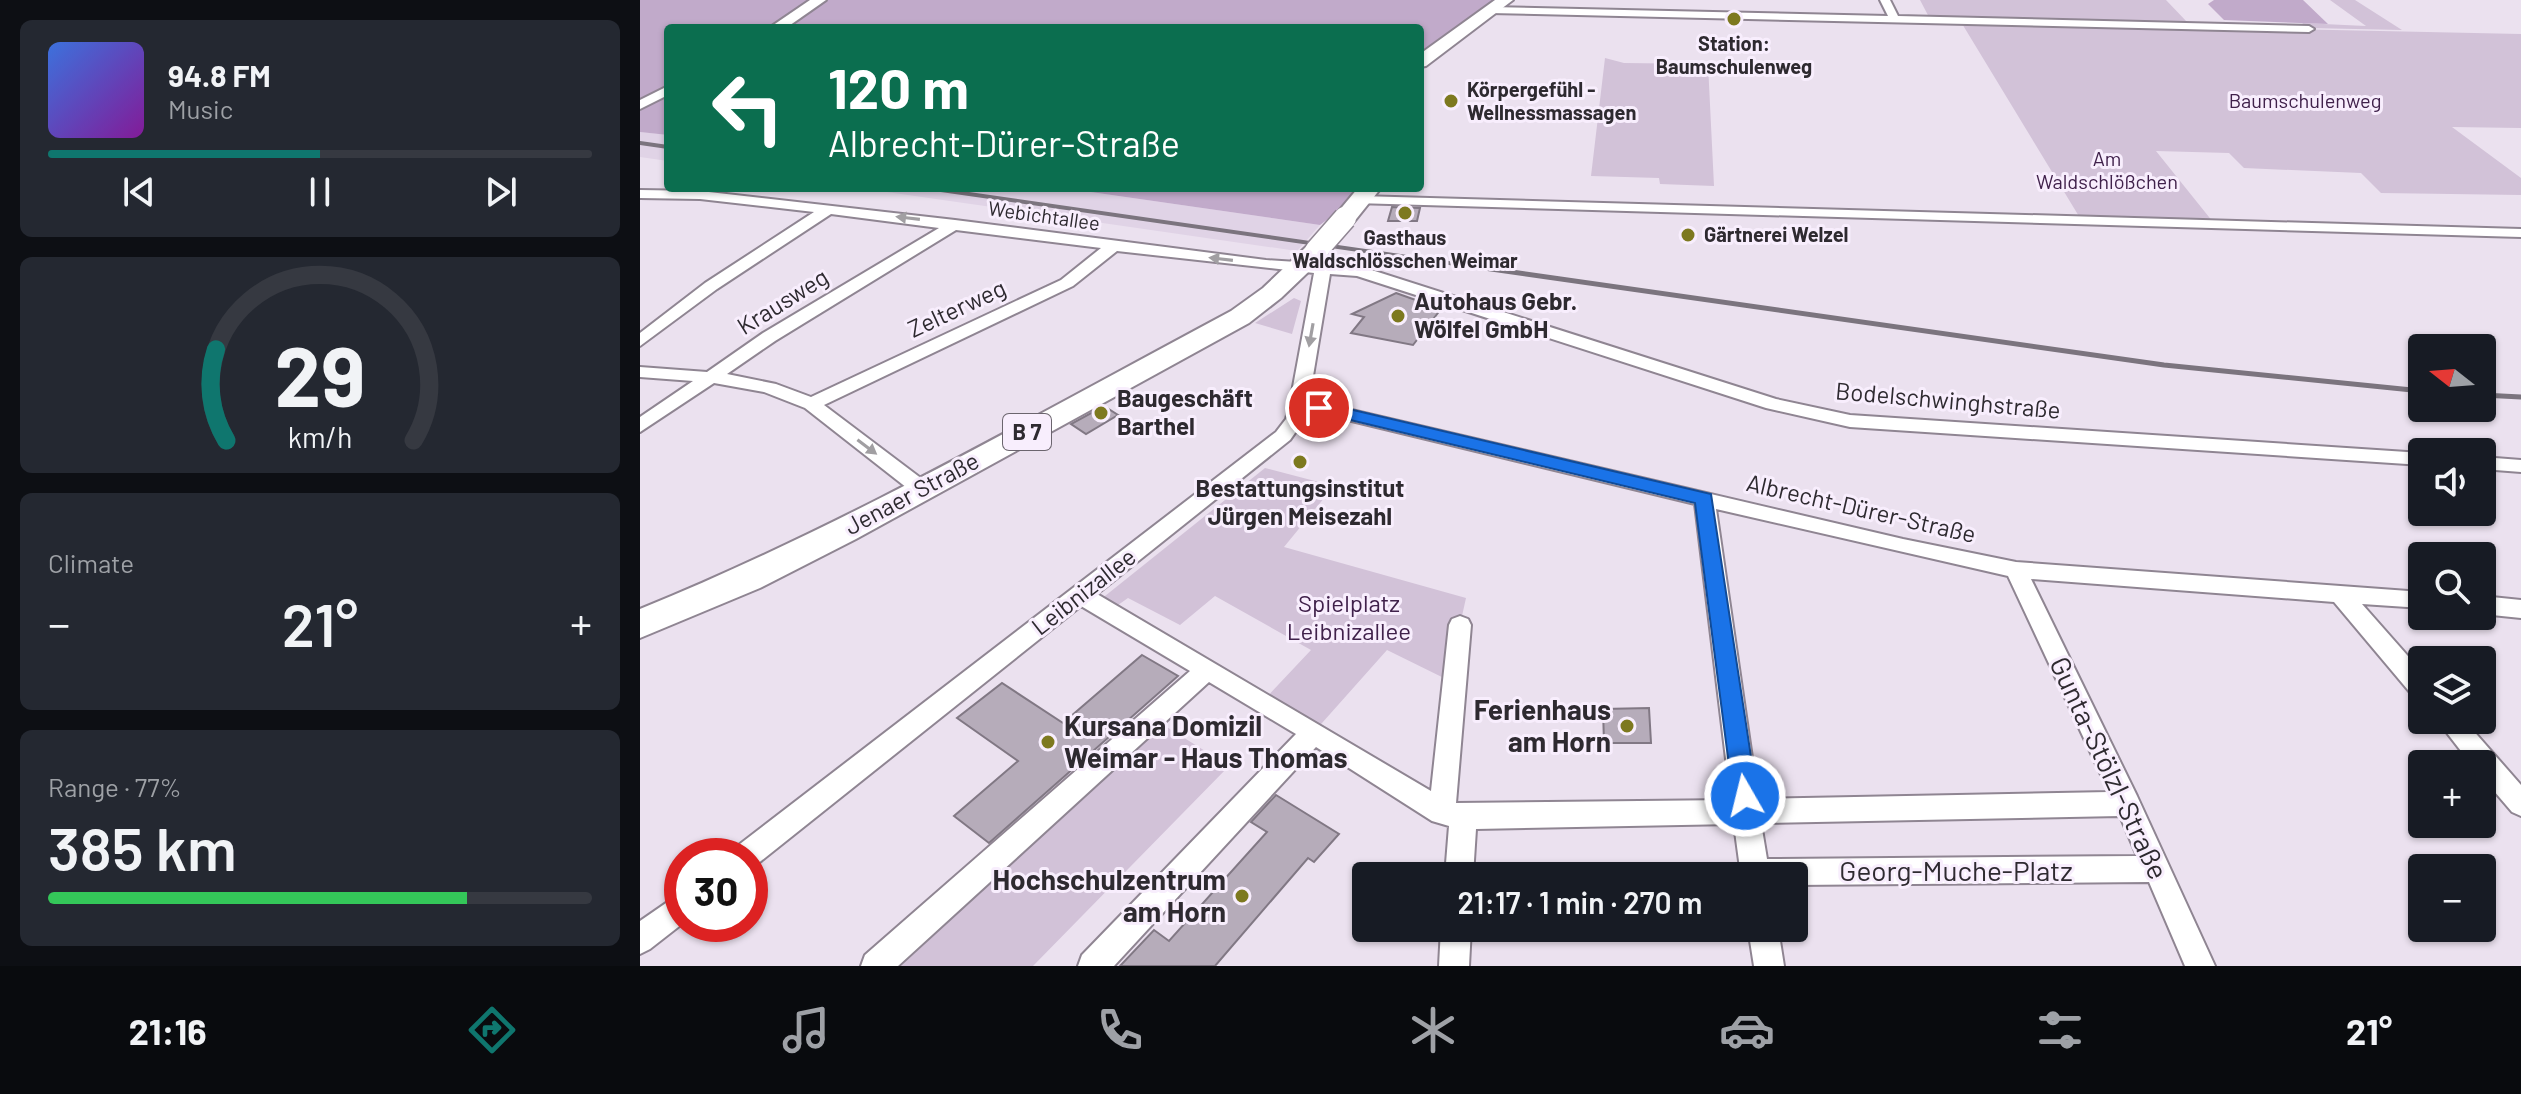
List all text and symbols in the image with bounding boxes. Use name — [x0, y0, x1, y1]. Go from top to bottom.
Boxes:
marker: Station: Baumschulenweg — [1725, 10, 1743, 28]
place label: Station: Baumschulenweg — [1656, 31, 1812, 78]
text: 120 m — [828, 53, 969, 120]
icon: left — [696, 56, 800, 160]
text: 94.8 FM — [168, 57, 271, 93]
place label: Körpergefühl - Wellnessmassagen — [1467, 77, 1636, 124]
park label: Baumschulenweg — [2229, 88, 2381, 112]
marker: Körpergefühl - Wellnessmassagen — [1442, 92, 1460, 110]
text: Music — [168, 93, 233, 124]
text: Albrecht-Dürer-Straße — [828, 121, 1180, 164]
park label: Am Waldschlößchen — [2036, 146, 2178, 193]
icon: previous — [117, 170, 161, 214]
icon: pause — [298, 170, 342, 214]
icon: next — [479, 170, 523, 214]
street label: Webichtallee — [987, 195, 1101, 235]
marker: Gasthaus Waldschlösschen Weimar — [1396, 204, 1414, 222]
one-way arrow — [895, 212, 920, 225]
place label: Gärtnerei Welzel — [1704, 222, 1848, 246]
place label: Gasthaus Waldschlösschen Weimar — [1292, 225, 1518, 272]
marker: Gärtnerei Welzel — [1679, 226, 1697, 244]
one-way arrow — [1209, 252, 1234, 265]
street label: Krausweg — [731, 261, 833, 340]
street label: Zelterweg — [903, 272, 1010, 343]
place label: Autohaus Gebr. Wölfel GmbH — [1414, 286, 1577, 343]
marker: Autohaus Gebr. Wölfel GmbH — [1389, 307, 1407, 325]
text: 29 — [275, 323, 365, 423]
one-way arrow — [1305, 323, 1317, 348]
north arrow — [2408, 334, 2496, 422]
map controls — [2408, 334, 2496, 942]
pin — [1285, 374, 1353, 442]
street label: Bodelschwinghstraße — [1834, 375, 2062, 424]
place label: Baugeschäft Barthel — [1117, 383, 1253, 440]
icon: arrive — [1297, 386, 1341, 430]
marker: Baugeschäft Barthel — [1092, 404, 1110, 422]
road number: B 7 — [1003, 414, 1051, 450]
text: km/h — [288, 419, 352, 454]
button: sound — [2408, 438, 2496, 526]
one-way arrow — [857, 439, 877, 455]
street label: Jenaer Straße — [839, 445, 983, 540]
marker: Bestattungsinstitut Jürgen Meisezahl — [1291, 453, 1309, 471]
street label: Albrecht-Dürer-Straße — [1744, 467, 1979, 548]
place label: Bestattungsinstitut Jürgen Meisezahl — [1196, 473, 1404, 530]
street label: Leibnizallee — [1025, 541, 1141, 641]
button: search — [2408, 542, 2496, 630]
text: Climate — [48, 547, 134, 578]
text: 21° — [282, 587, 358, 659]
park label: Spielplatz Leibnizallee — [1287, 588, 1411, 645]
text: − — [48, 596, 70, 649]
text: + — [570, 596, 592, 649]
button: layers — [2408, 646, 2496, 734]
street label: Gunta-Stölzl-Straße — [2043, 651, 2176, 884]
place label: Ferienhaus am Horn — [1474, 692, 1611, 758]
place label: Kursana Domizil Weimar - Haus Thomas — [1064, 708, 1348, 774]
marker: Ferienhaus am Horn — [1618, 717, 1636, 735]
marker: Kursana Domizil Weimar - Haus Thomas — [1039, 733, 1057, 751]
button: + — [2408, 750, 2496, 838]
position arrow — [1703, 754, 1787, 838]
text: Range · 77% — [48, 771, 181, 802]
text: 385 km — [48, 811, 237, 883]
speed limit sign: 30 — [664, 838, 768, 942]
street label: Georg-Muche-Platz — [1839, 853, 2073, 887]
button: − — [2408, 854, 2496, 942]
place label: Hochschulzentrum am Horn — [992, 862, 1226, 928]
text: 21:17 · 1 min · 270 m — [1458, 884, 1702, 920]
marker: Hochschulzentrum am Horn — [1233, 887, 1251, 905]
icon: directions — [464, 1002, 520, 1058]
icon: music — [778, 1002, 834, 1058]
icon: phone — [1092, 1002, 1148, 1058]
icon: climate — [1405, 1002, 1461, 1058]
icon: car — [1719, 1002, 1775, 1058]
icon: filters — [2032, 1002, 2088, 1058]
text: 21:16 — [129, 1009, 207, 1052]
text: 21° — [2346, 1009, 2392, 1052]

